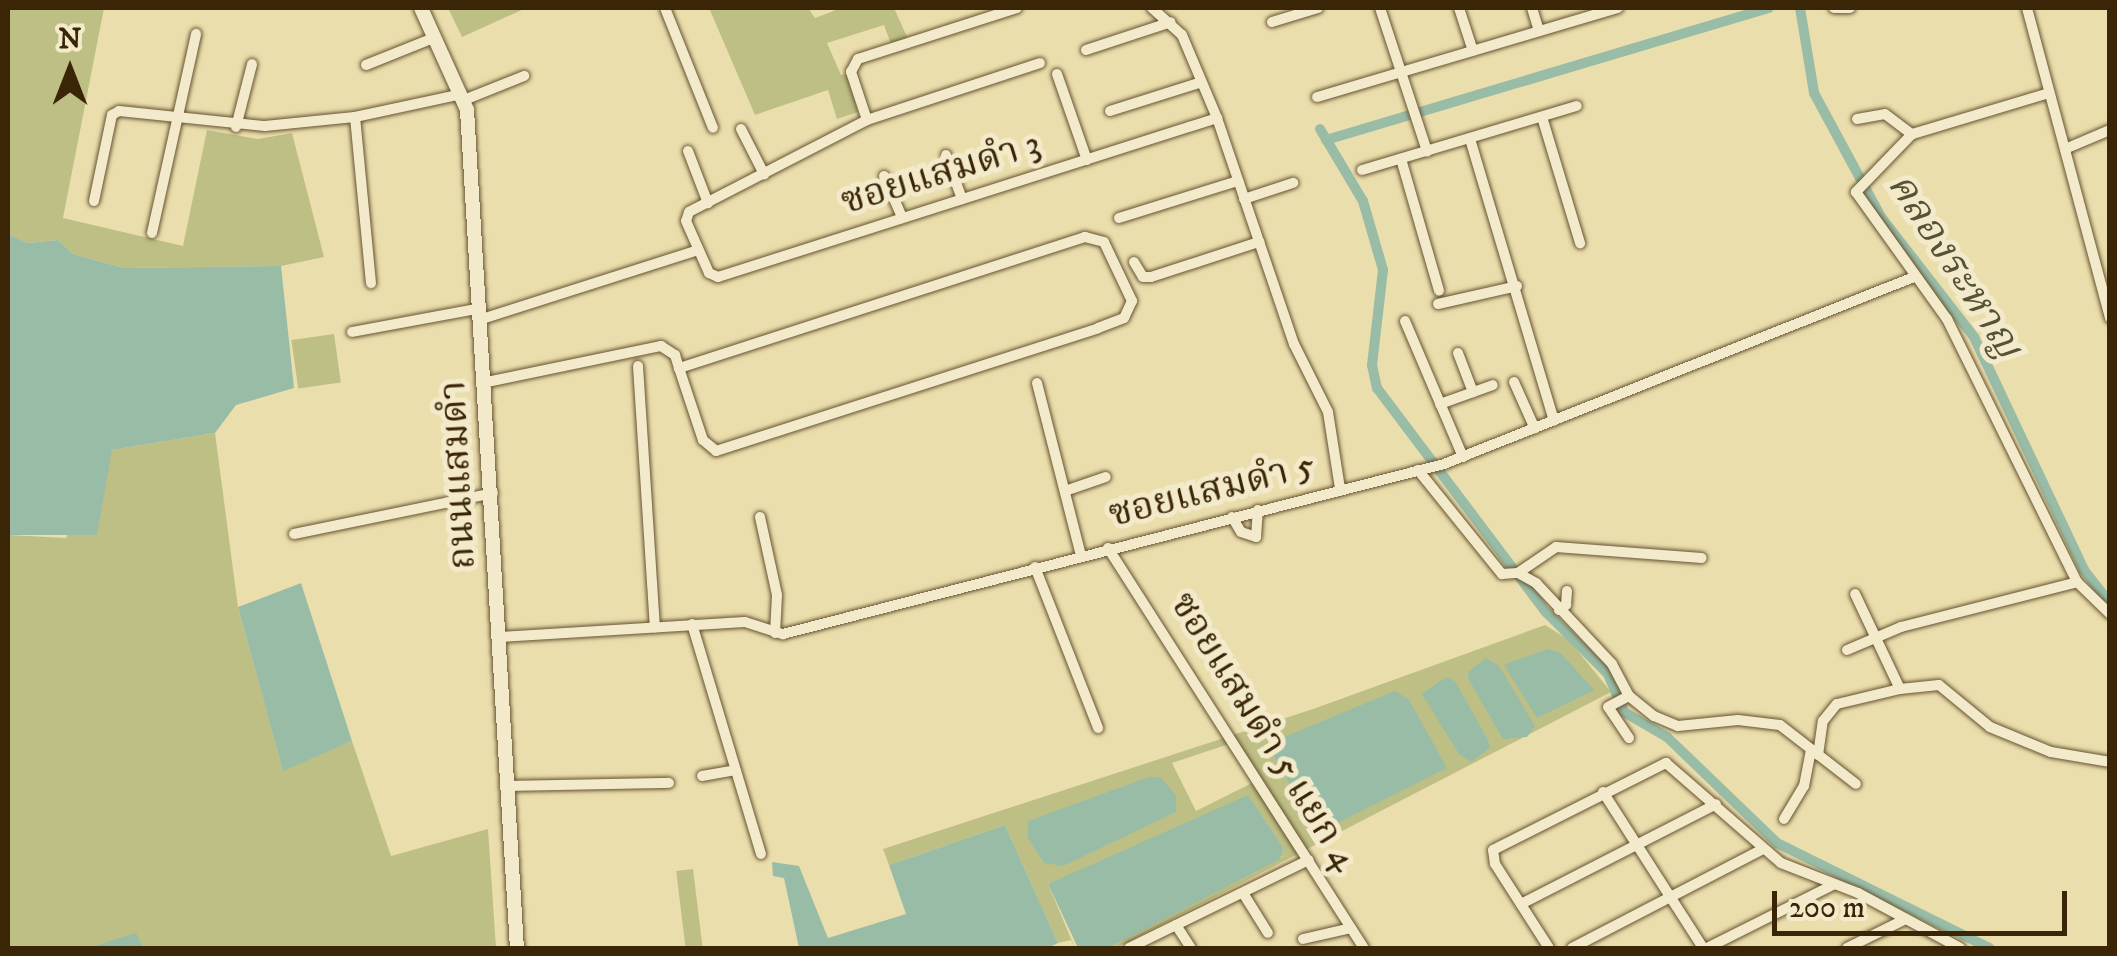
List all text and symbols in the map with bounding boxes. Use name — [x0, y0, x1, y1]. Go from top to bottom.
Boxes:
north arrow — [20, 20, 120, 120]
text: N — [59, 22, 81, 57]
street label: ซอยแสมดำ 3 — [836, 122, 1046, 226]
water label: คลองระหาญ — [1876, 164, 2032, 368]
street label: ถนนแสมดำ — [431, 379, 487, 571]
street label: ซอยแสมดำ 5 — [1104, 443, 1320, 539]
street label: ซอยแสมดำ 5 แยก 4 — [1159, 584, 1367, 880]
scale bar — [1777, 871, 2072, 933]
text: 200 m — [1789, 890, 1865, 927]

